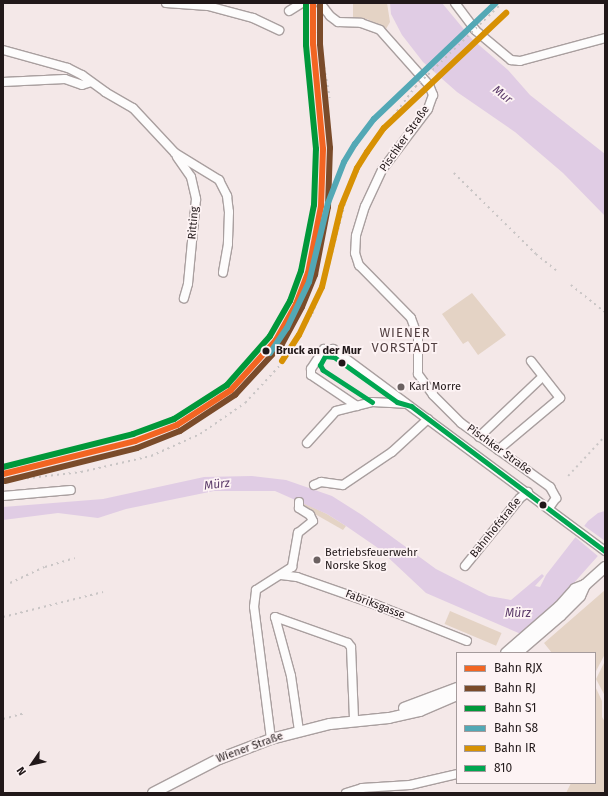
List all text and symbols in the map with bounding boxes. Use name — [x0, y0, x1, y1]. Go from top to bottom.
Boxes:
water label: Mur — [489, 83, 515, 107]
street label: Pischker Straße — [377, 104, 433, 174]
street label: Ritting — [186, 206, 202, 240]
district label: WIENER VORSTADT — [372, 326, 438, 357]
marker: Bruck an der Mur — [259, 344, 273, 358]
place label: Bruck an der Mur — [276, 344, 361, 358]
unlabelled marker — [337, 358, 347, 368]
place label: Karl Morre — [409, 380, 461, 394]
marker: Karl Morre — [396, 382, 406, 392]
street label: Pischker Straße — [464, 422, 534, 478]
water label: Mürz — [203, 476, 231, 494]
street label: Bahnhofstraße — [468, 495, 524, 561]
unlabelled marker — [538, 500, 548, 510]
place label: Betriebsfeuerwehr Norske Skog — [325, 547, 417, 573]
marker: Betriebsfeuerwehr Norske Skog — [312, 555, 322, 565]
street label: Fabriksgasse — [343, 588, 407, 622]
water label: Mürz — [505, 607, 531, 621]
legend — [456, 652, 596, 784]
text: Bahn RJX — [494, 661, 542, 675]
text: Bahn RJ — [494, 681, 536, 695]
text: Bahn S1 — [494, 701, 536, 715]
text: Bahn S8 — [494, 721, 538, 735]
street label: Wiener Straße — [215, 730, 285, 766]
text: Bahn IR — [494, 741, 536, 755]
north arrow — [12, 744, 52, 784]
text: 810 — [494, 761, 512, 775]
text: N — [14, 764, 29, 778]

